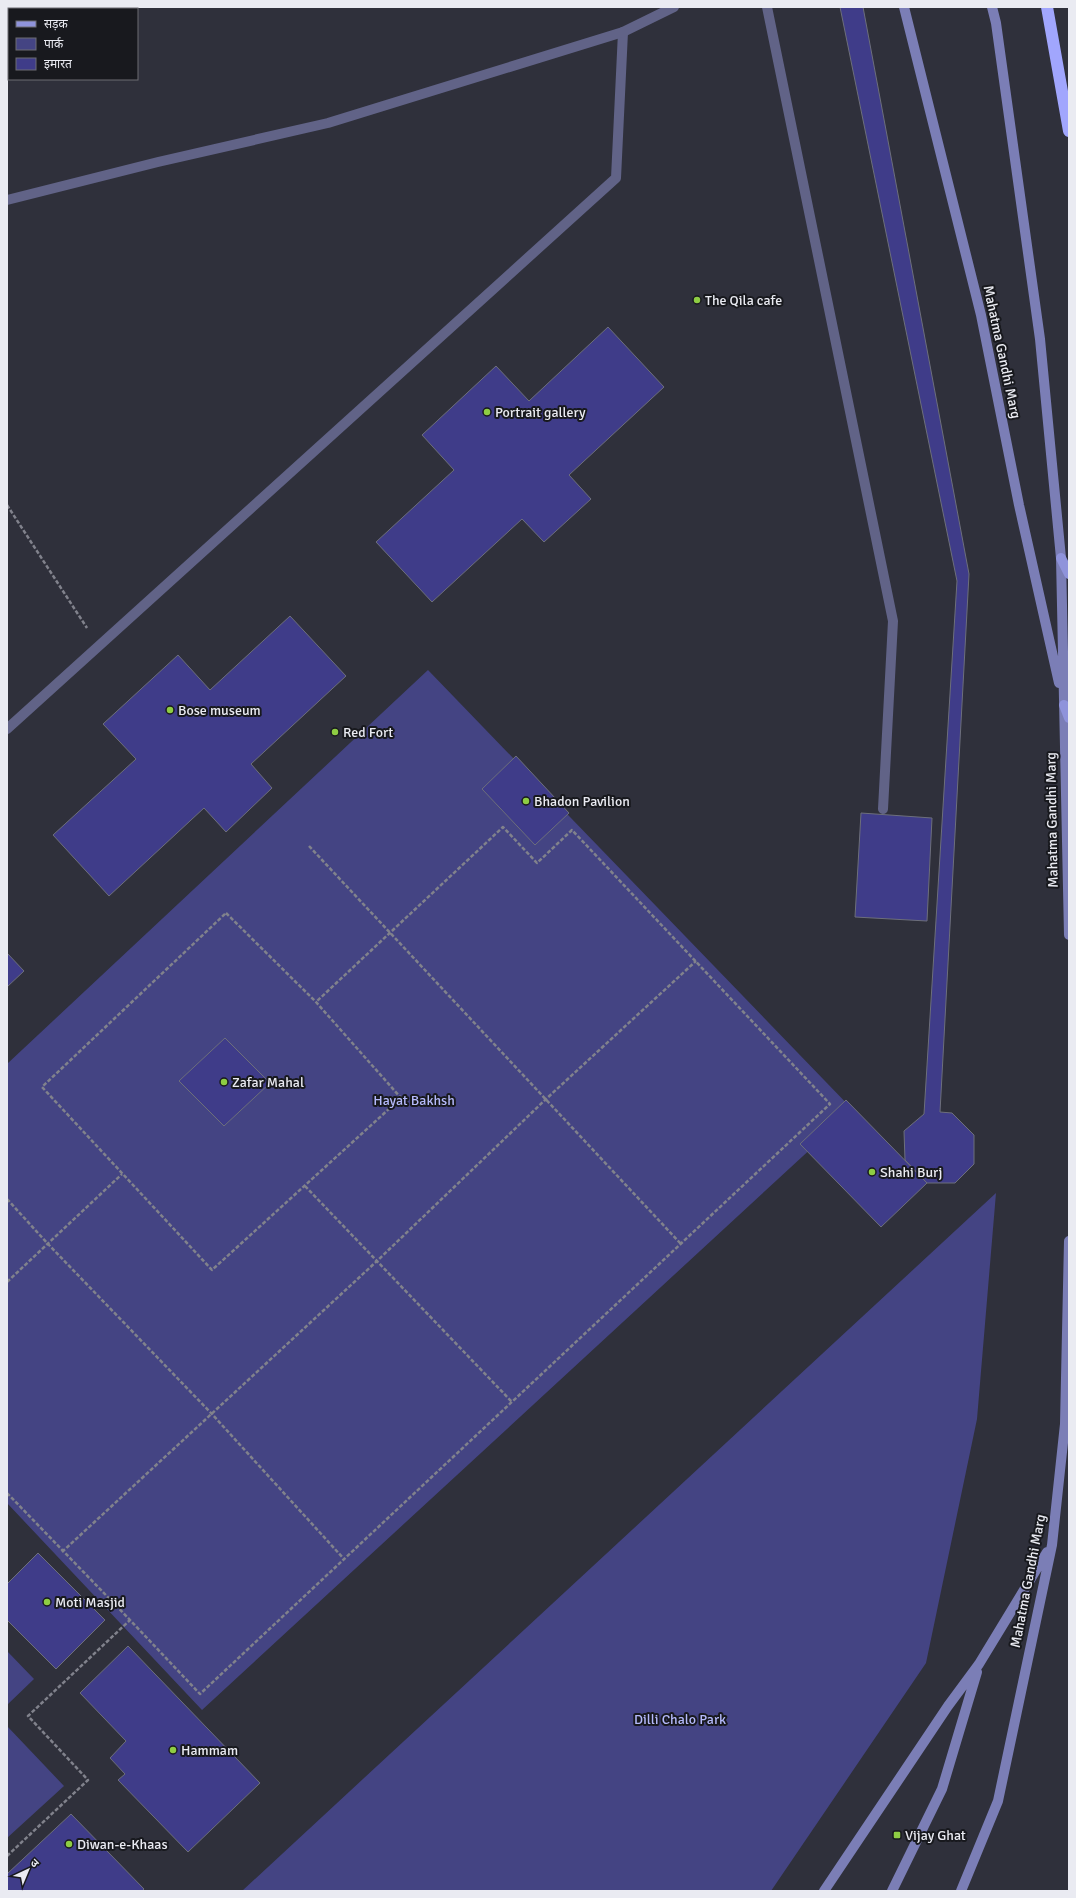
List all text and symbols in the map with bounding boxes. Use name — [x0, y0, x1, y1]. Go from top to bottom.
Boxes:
legend — [8, 8, 138, 80]
text: सड़क — [44, 17, 69, 32]
text: पार्क — [44, 37, 64, 52]
text: इमारत — [44, 57, 73, 72]
street label: Mahatma Gandhi Marg — [980, 284, 1024, 420]
place label: The Qila cafe — [705, 292, 782, 309]
marker: The Qila cafe — [692, 295, 702, 305]
place label: Portrait gallery — [495, 404, 586, 421]
marker: Portrait gallery — [482, 407, 492, 417]
place label: Bose museum — [178, 702, 261, 719]
marker: Bose museum — [165, 705, 175, 715]
place label: Red Fort — [343, 724, 393, 741]
marker: Red Fort — [330, 727, 340, 737]
street label: Mahatma Gandhi Marg — [1042, 752, 1062, 888]
place label: Bhadon Pavilion — [534, 793, 630, 810]
marker: Bhadon Pavilion — [521, 796, 531, 806]
place label: Zafar Mahal — [232, 1074, 304, 1091]
marker: Zafar Mahal — [219, 1077, 229, 1087]
park label: Hayat Bakhsh — [373, 1092, 455, 1109]
place label: Shahi Burj — [880, 1164, 942, 1181]
marker: Shahi Burj — [867, 1167, 877, 1177]
street label: Mahatma Gandhi Marg — [1007, 1513, 1049, 1649]
place label: Moti Masjid — [55, 1594, 125, 1611]
marker: Moti Masjid — [42, 1597, 52, 1607]
park label: Dilli Chalo Park — [634, 1711, 726, 1728]
place label: Hammam — [181, 1742, 238, 1759]
marker: Hammam — [168, 1745, 178, 1755]
place label: Vijay Ghat — [905, 1827, 966, 1844]
marker: Vijay Ghat — [892, 1830, 902, 1840]
place label: Diwan-e-Khaas — [77, 1836, 168, 1853]
marker: Diwan-e-Khaas — [64, 1839, 74, 1849]
north arrow — [8, 1850, 48, 1890]
text: उ — [28, 1856, 42, 1870]

